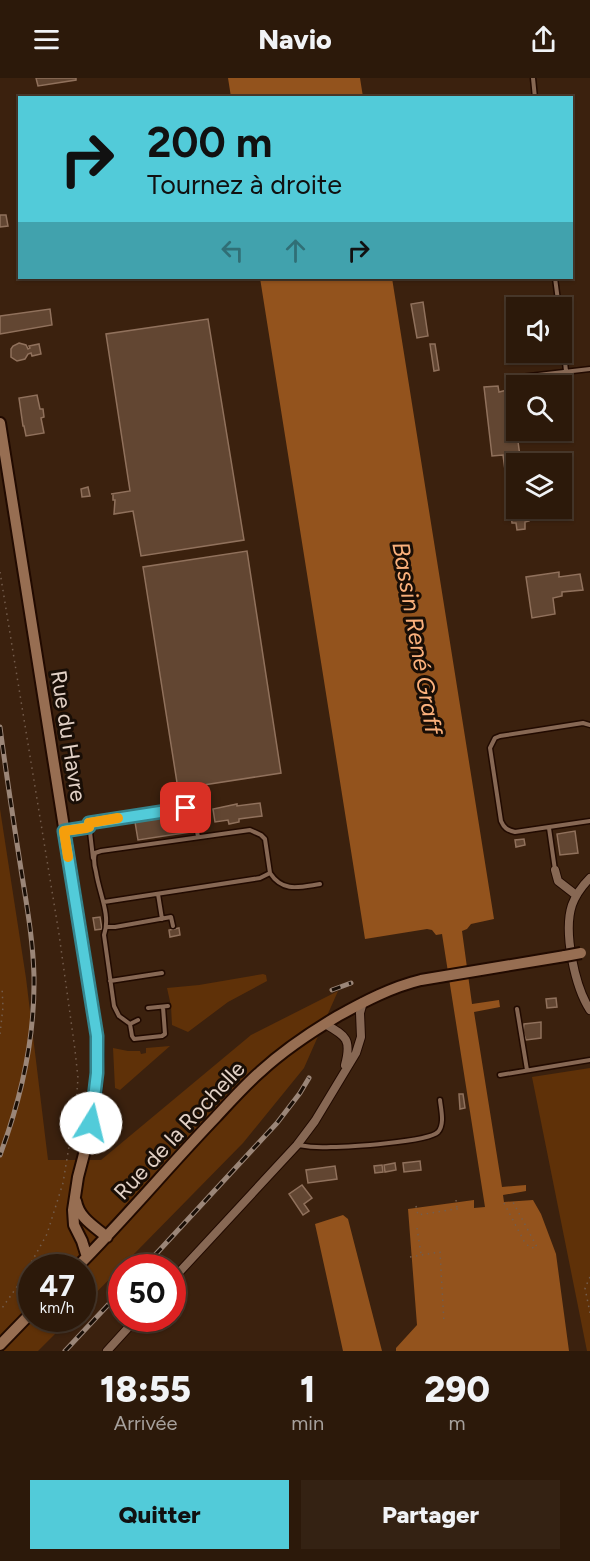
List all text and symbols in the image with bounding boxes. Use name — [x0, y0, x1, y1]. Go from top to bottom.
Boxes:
icon: menu — [30, 23, 63, 56]
text: Navio — [258, 23, 332, 56]
icon: share — [527, 23, 560, 56]
text: 200 m — [147, 117, 272, 168]
icon: right — [48, 120, 126, 198]
text: Tournez à droite — [147, 168, 342, 201]
icon: left — [216, 234, 249, 267]
icon: ahead — [279, 234, 312, 267]
icon: right — [342, 234, 375, 267]
map controls — [506, 297, 572, 519]
button: sound — [506, 297, 572, 363]
button: search — [506, 375, 572, 441]
button: layers — [506, 453, 572, 519]
water label: Bassin René Graff — [386, 539, 449, 739]
street label: Rue du Havre — [45, 669, 92, 804]
pin — [160, 782, 211, 833]
icon: arrive — [169, 791, 202, 824]
street label: Rue de la Rochelle — [108, 1055, 251, 1205]
position arrow — [59, 1091, 123, 1155]
speed limit sign: 50 — [108, 1254, 186, 1332]
text: 47 — [39, 1267, 75, 1304]
text: km/h — [40, 1299, 74, 1317]
text: 18:55 — [100, 1368, 191, 1411]
text: 1 — [300, 1368, 315, 1411]
text: 290 — [424, 1368, 490, 1411]
text: Arrivée — [114, 1411, 177, 1435]
text: min — [291, 1411, 324, 1435]
text: m — [449, 1411, 466, 1435]
button: Quitter — [30, 1480, 289, 1549]
button: Partager — [301, 1480, 560, 1549]

